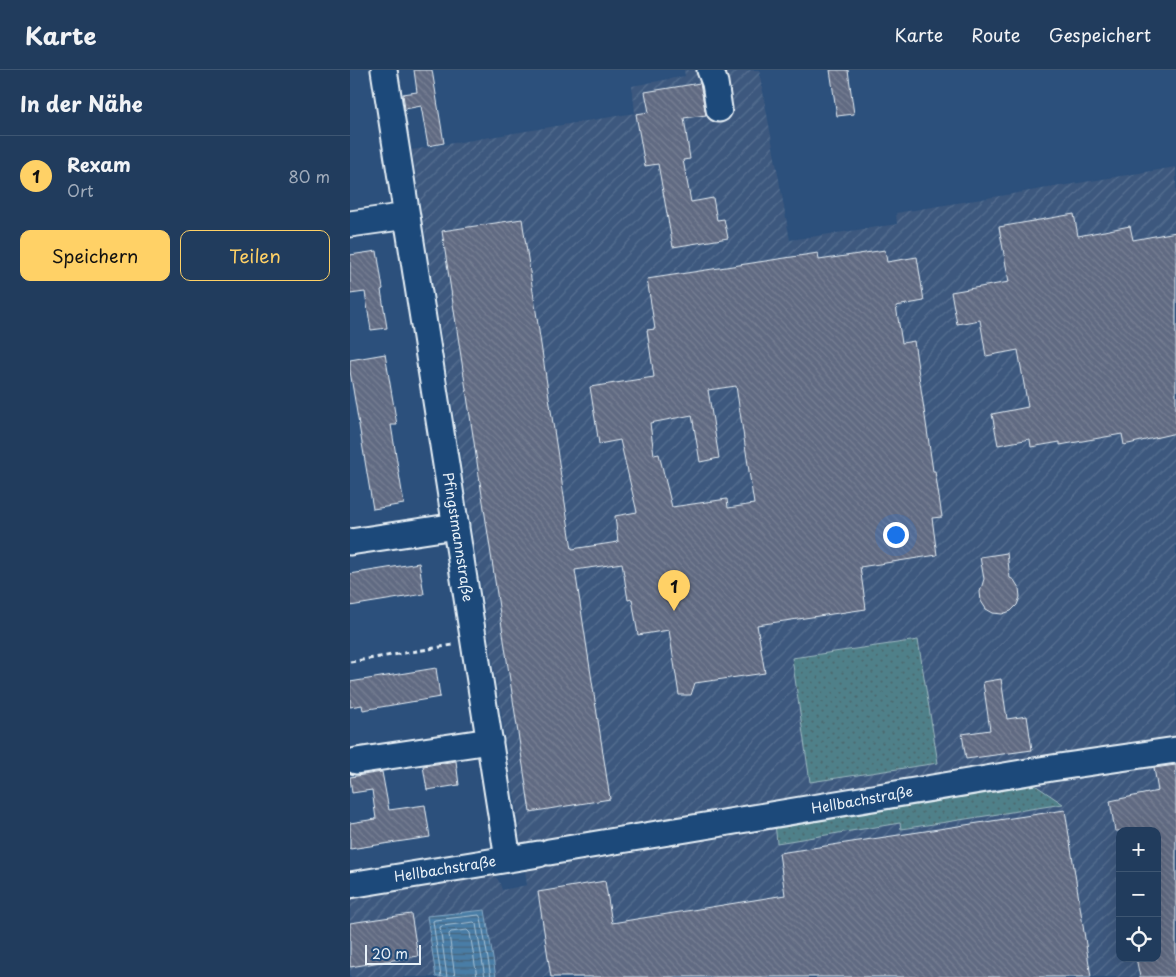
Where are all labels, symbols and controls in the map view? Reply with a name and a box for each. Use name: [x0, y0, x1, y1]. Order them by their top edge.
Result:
text: Karte: [25, 17, 97, 53]
text: Karte: [895, 21, 943, 48]
text: Route: [971, 21, 1021, 48]
text: Gespeichert: [1049, 21, 1151, 48]
text: In der Nähe: [20, 87, 142, 119]
text: Rexam: [67, 150, 131, 178]
text: 1: [32, 164, 40, 188]
text: 80 m: [288, 164, 330, 188]
text: Ort: [67, 178, 94, 202]
button: Speichern: [20, 230, 170, 281]
button: Teilen: [180, 230, 330, 281]
street label: Pfingstmannstraße: [438, 471, 479, 603]
your location: [883, 522, 909, 548]
pin: 1: [658, 570, 690, 611]
street label: Hellbachstraße: [809, 780, 914, 819]
map controls: [1116, 827, 1161, 962]
button: +: [1116, 827, 1161, 872]
street label: Hellbachstraße: [393, 850, 497, 887]
button: −: [1116, 872, 1161, 917]
button: locate: [1116, 917, 1161, 962]
scale bar: [365, 942, 421, 965]
text: 20 m: [372, 943, 408, 964]

